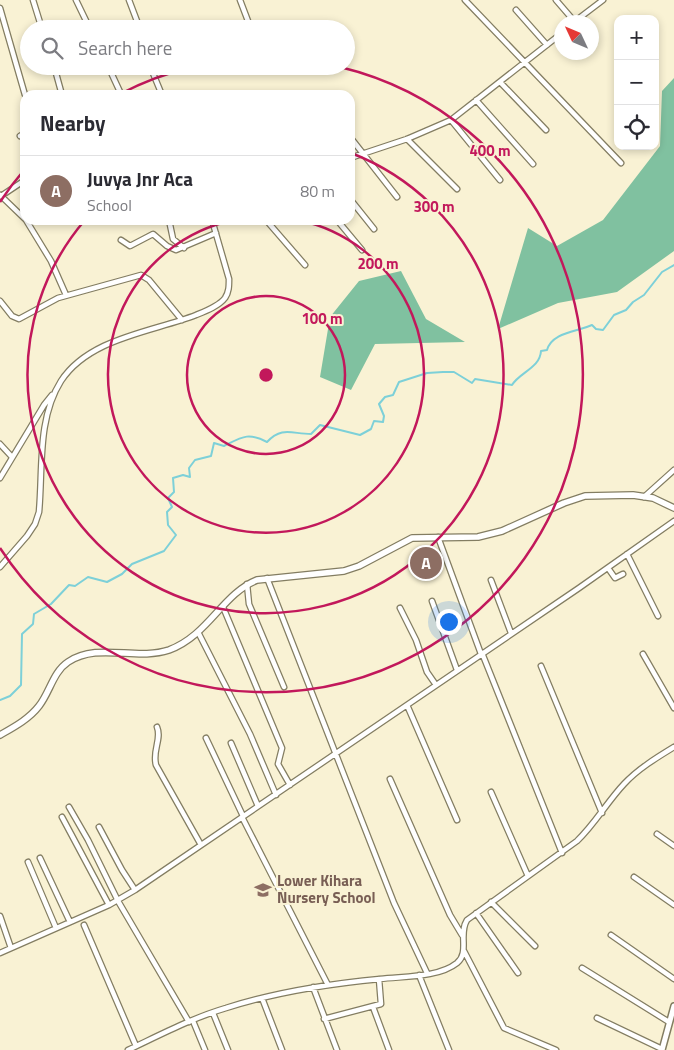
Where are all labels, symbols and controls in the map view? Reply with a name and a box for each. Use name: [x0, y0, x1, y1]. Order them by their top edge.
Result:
north arrow: [554, 15, 599, 60]
map controls: [614, 15, 659, 150]
button: +: [614, 15, 659, 60]
search box: [20, 20, 355, 75]
text: Search here: [78, 33, 172, 62]
icon: search: [38, 34, 66, 62]
button: −: [614, 60, 659, 105]
button: locate: [614, 105, 659, 150]
text: Nearby: [40, 107, 105, 139]
text: 400 m: [469, 139, 511, 162]
text: Juvya Jnr Aca: [87, 164, 193, 193]
text: A: [51, 179, 61, 203]
text: 80 m: [300, 179, 335, 203]
text: School: [87, 193, 132, 217]
text: 300 m: [413, 195, 455, 218]
text: 200 m: [357, 252, 399, 275]
text: 100 m: [301, 307, 343, 330]
centre of rings: [257, 366, 275, 384]
pin: A: [410, 544, 442, 582]
your location: [436, 609, 462, 635]
place label: Lower Kihara Nursery School: [277, 869, 376, 909]
school or university icon: Lower Kihara Nursery School: [253, 880, 273, 900]

